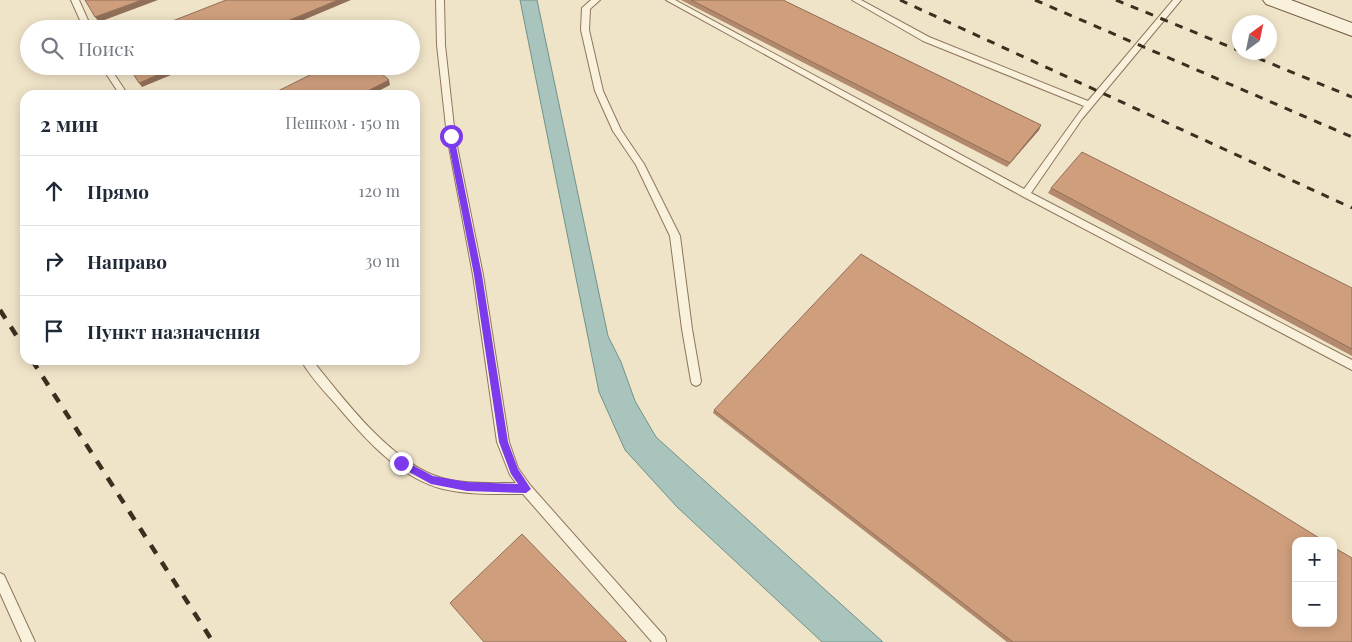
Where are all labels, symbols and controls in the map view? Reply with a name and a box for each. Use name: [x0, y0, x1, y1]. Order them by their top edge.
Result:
north arrow: [1232, 15, 1277, 60]
search box: [20, 20, 420, 75]
icon: search: [38, 34, 66, 62]
text: Поиск: [78, 35, 134, 61]
text: 2 мин: [40, 109, 98, 137]
text: Пешком · 150 m: [285, 112, 400, 133]
route start: [440, 125, 463, 148]
icon: ahead: [40, 177, 68, 205]
text: Прямо: [87, 178, 149, 204]
text: 120 m: [359, 180, 400, 201]
icon: right: [40, 247, 68, 275]
text: Направо: [87, 248, 167, 274]
text: 30 m: [365, 250, 400, 271]
icon: arrive: [40, 317, 68, 345]
text: Пункт назначения: [87, 318, 260, 344]
route end: [390, 452, 413, 475]
map controls: [1292, 537, 1337, 627]
button: +: [1292, 537, 1337, 582]
button: −: [1292, 582, 1337, 627]

